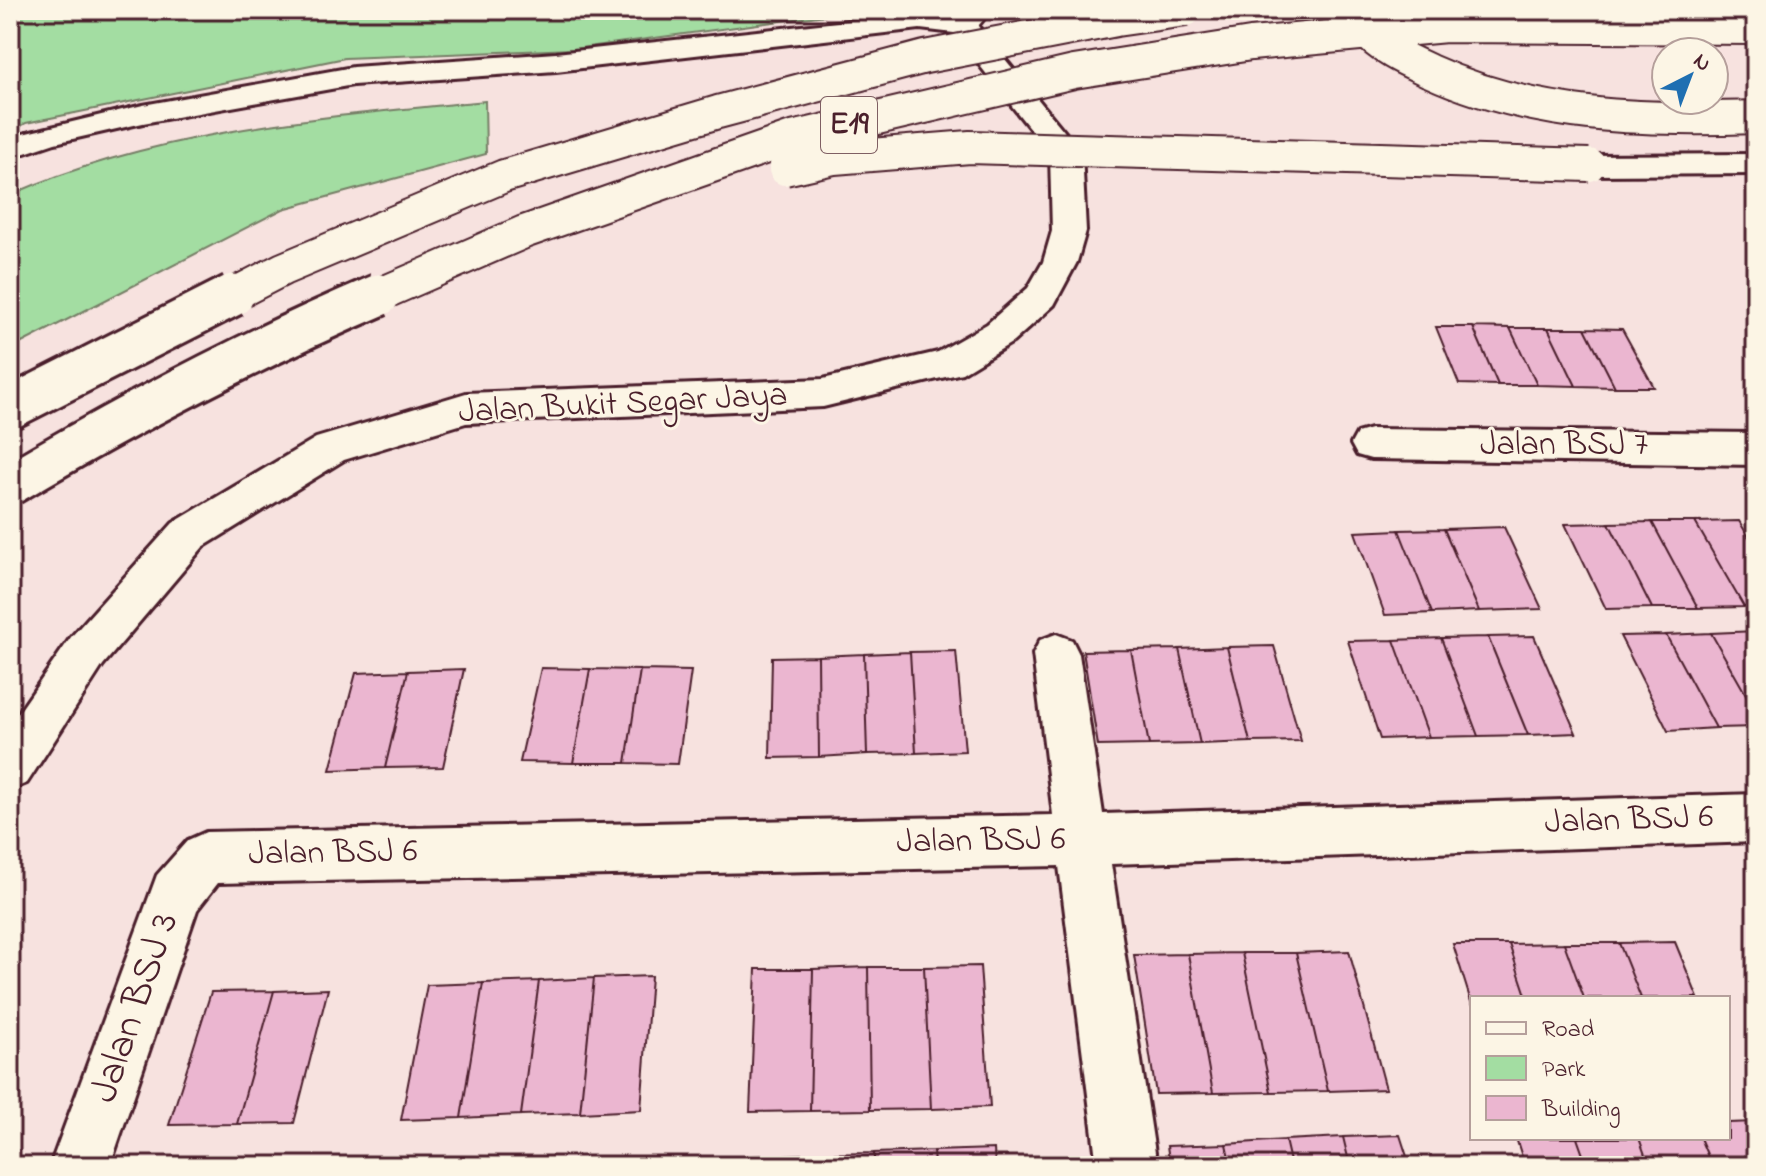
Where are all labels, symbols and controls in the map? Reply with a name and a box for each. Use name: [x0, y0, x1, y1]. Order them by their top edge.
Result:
north arrow: [1650, 36, 1730, 116]
text: N: [1685, 47, 1718, 80]
road number: E19: [821, 97, 877, 153]
street label: Jalan Bukit Segar Jaya: [457, 371, 789, 439]
street label: Jalan BSJ 7: [1480, 421, 1648, 471]
street label: Jalan BSJ 6: [1544, 793, 1714, 849]
street label: Jalan BSJ 6: [896, 816, 1066, 868]
street label: Jalan BSJ 6: [248, 828, 418, 880]
street label: Jalan BSJ 3: [76, 905, 196, 1111]
legend: [1470, 996, 1730, 1140]
text: Road: [1542, 1013, 1595, 1048]
text: Park: [1542, 1053, 1586, 1088]
text: Building: [1541, 1093, 1621, 1128]

